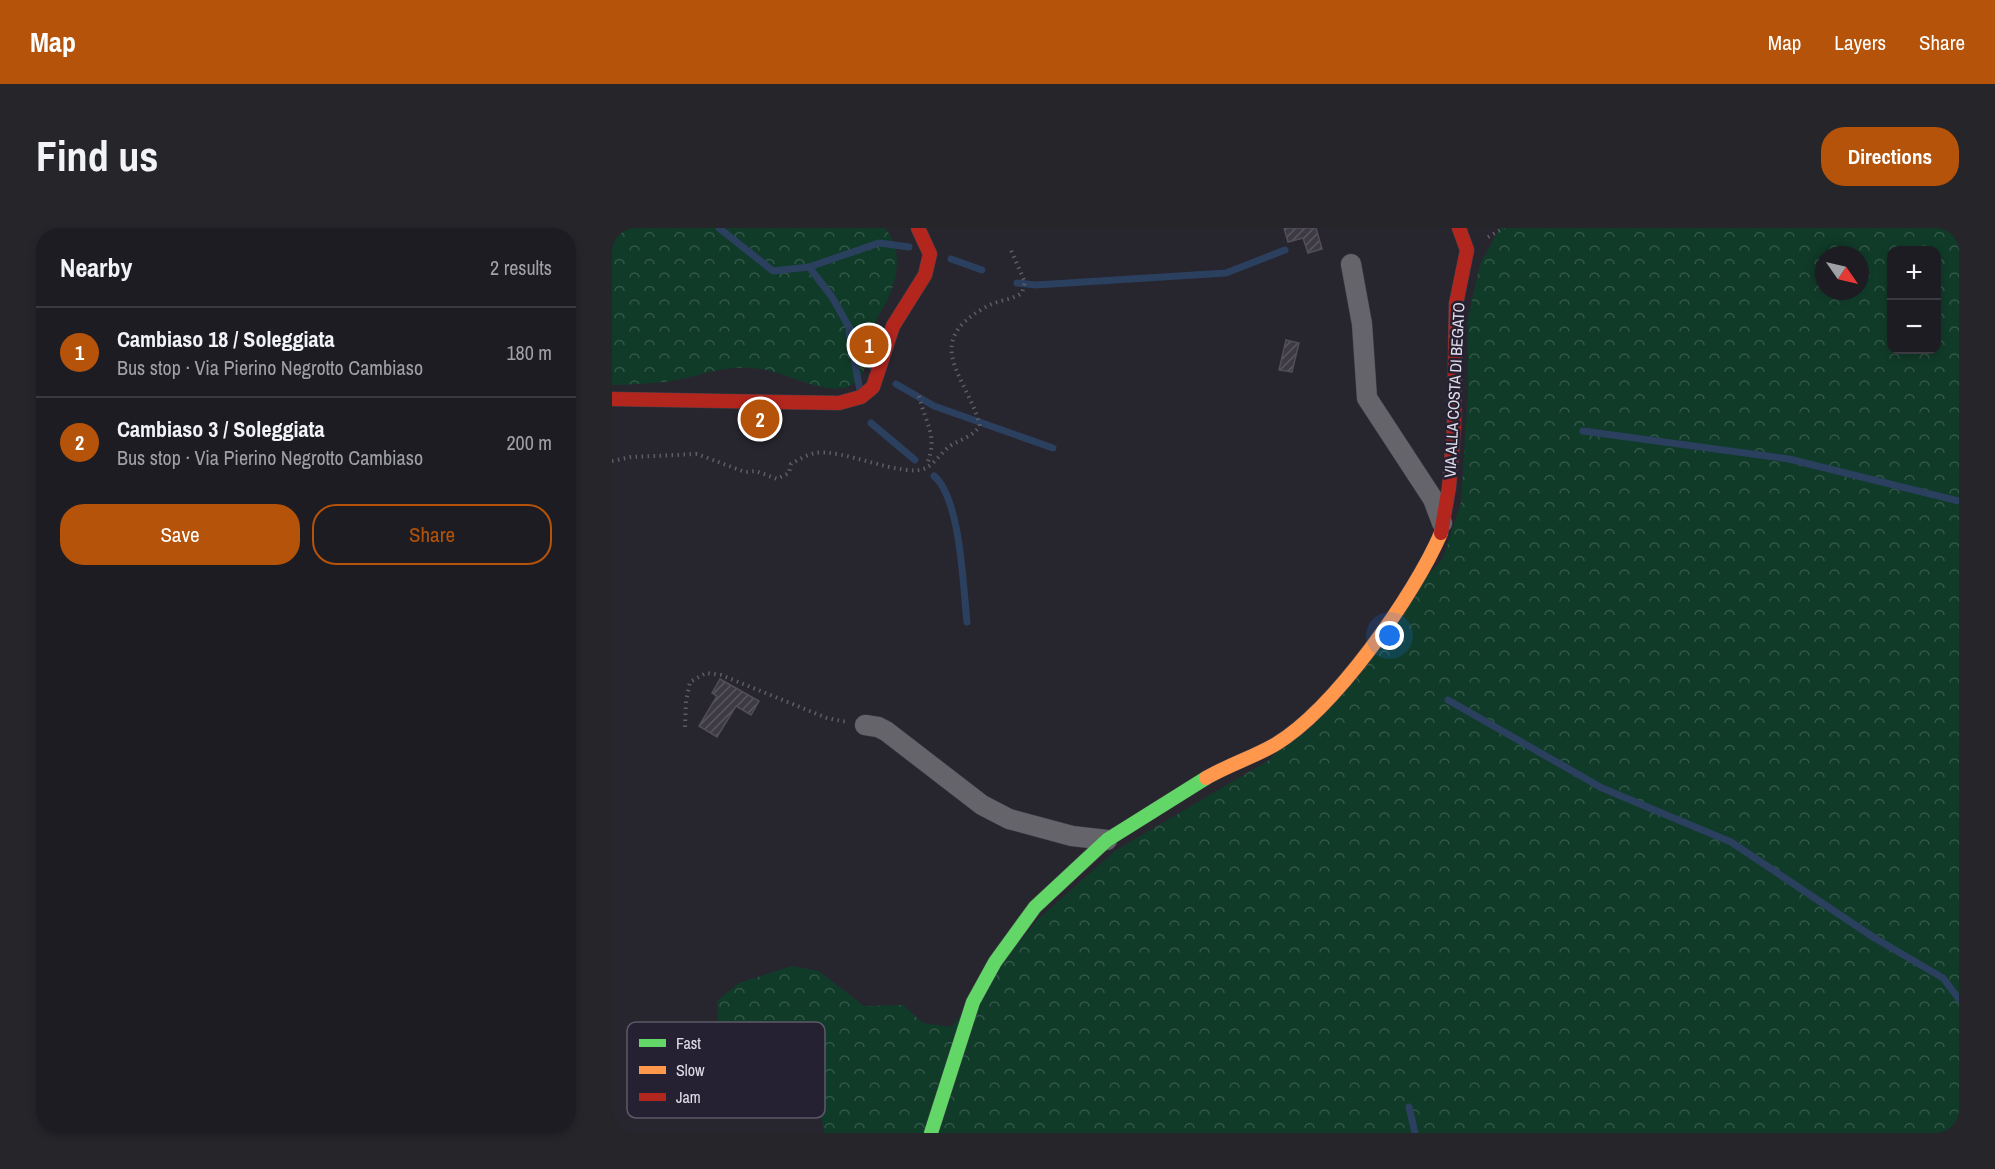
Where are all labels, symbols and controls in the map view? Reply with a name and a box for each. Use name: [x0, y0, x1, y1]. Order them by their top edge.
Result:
text: Map: [30, 23, 76, 61]
text: Map: [1768, 28, 1801, 57]
text: Layers: [1834, 28, 1886, 57]
text: Share: [1919, 28, 1965, 57]
button: Directions: [1821, 127, 1959, 186]
text: Find us: [36, 128, 158, 184]
north arrow: [1815, 246, 1869, 300]
map controls: [1887, 246, 1941, 354]
button: +: [1887, 246, 1941, 300]
text: Nearby: [60, 250, 132, 285]
text: 2 results: [490, 254, 552, 281]
button: −: [1887, 300, 1941, 354]
street label: VIA ALLA COSTA DI BEGATO: [1438, 302, 1470, 478]
pin: 1: [850, 322, 888, 368]
text: Cambiaso 18 / Soleggiata: [117, 324, 335, 354]
text: 1: [75, 339, 84, 366]
text: 180 m: [506, 339, 552, 366]
text: Bus stop · Via Pierino Negrotto Cambiaso: [117, 354, 423, 381]
pin: 2: [740, 396, 780, 441]
text: Cambiaso 3 / Soleggiata: [117, 414, 325, 444]
text: 2: [75, 429, 84, 456]
text: 200 m: [506, 429, 552, 456]
text: Bus stop · Via Pierino Negrotto Cambiaso: [117, 444, 423, 471]
button: Save: [60, 504, 300, 565]
button: Share: [312, 504, 552, 565]
your location: [1375, 621, 1404, 650]
legend: [627, 1022, 825, 1118]
text: Fast: [676, 1032, 701, 1054]
text: Slow: [676, 1059, 705, 1081]
text: Jam: [676, 1086, 701, 1108]

